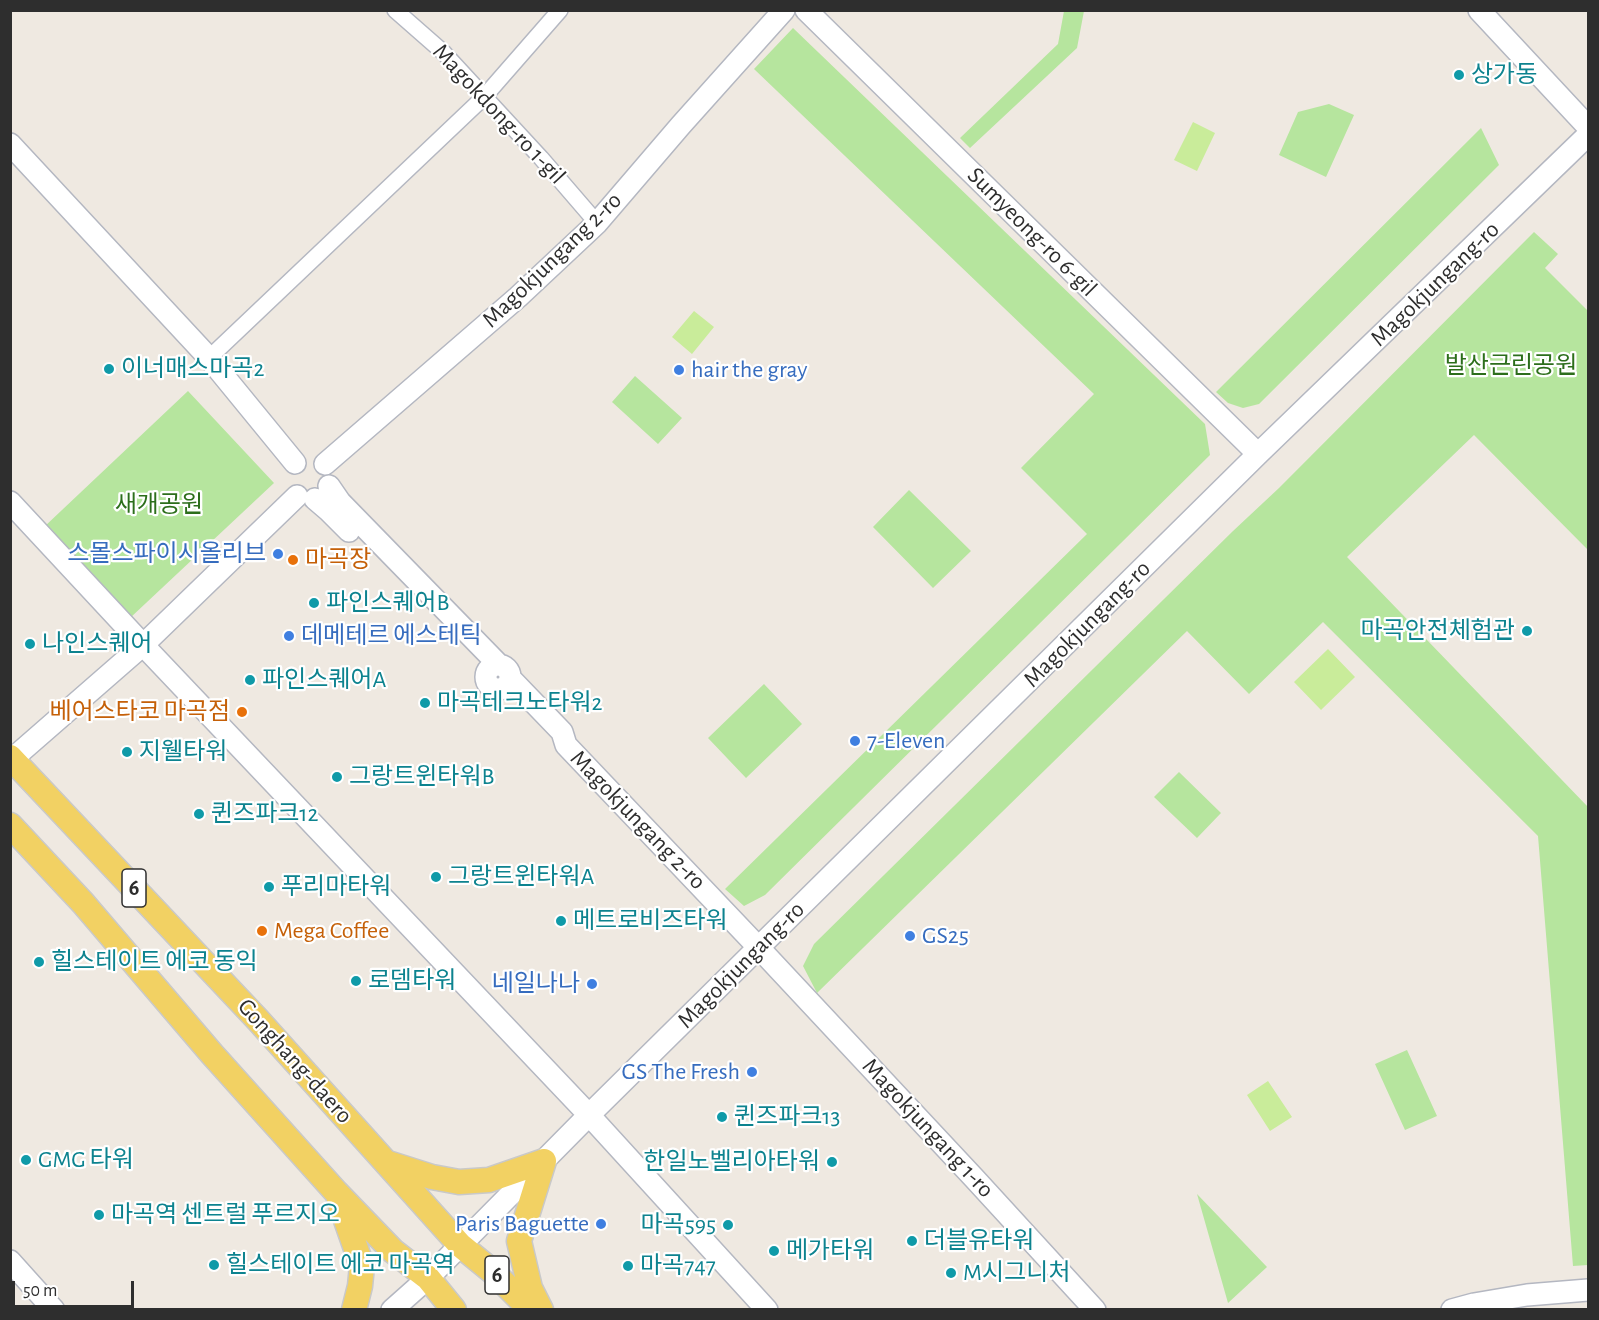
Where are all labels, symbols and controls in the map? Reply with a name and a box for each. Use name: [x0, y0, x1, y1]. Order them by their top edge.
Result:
street label: Magokdong-ro 1-gil: [426, 38, 572, 190]
place label: 상가동: [1471, 61, 1537, 89]
marker: 상가동: [1452, 68, 1466, 82]
street label: Sumyeong-ro 6-gil: [961, 161, 1103, 303]
street label: Magokjungang 2-ro: [476, 186, 628, 334]
street label: Magokjungang-ro: [1365, 215, 1505, 353]
park label: 발산근린공원: [1445, 352, 1577, 380]
place label: 이너매스마곡2: [121, 355, 264, 383]
place label: hair the gray: [691, 356, 807, 384]
marker: 이너매스마곡2: [102, 362, 116, 376]
marker: hair the gray: [672, 363, 686, 377]
park label: 새개공원: [115, 491, 203, 519]
place label: 스몰스파이시올리브: [67, 540, 266, 568]
place label: 마곡장: [305, 546, 371, 574]
marker: 스몰스파이시올리브: [271, 547, 285, 561]
marker: 마곡장: [286, 553, 300, 567]
street label: Magokjungang-ro: [1017, 554, 1157, 694]
place label: 파인스퀘어B: [326, 589, 449, 617]
marker: 파인스퀘어B: [307, 596, 321, 610]
place label: 마곡안전체험관: [1360, 617, 1515, 645]
place label: 데메테르 에스테틱: [301, 622, 482, 650]
marker: 마곡안전체험관: [1520, 624, 1534, 638]
marker: 데메테르 에스테틱: [282, 629, 296, 643]
place label: 나인스퀘어: [42, 630, 152, 658]
marker: 나인스퀘어: [23, 637, 37, 651]
place label: 파인스퀘어A: [262, 666, 386, 694]
marker: 파인스퀘어A: [243, 673, 257, 687]
place label: 마곡테크노타워2: [437, 689, 602, 717]
marker: 마곡테크노타워2: [418, 696, 432, 710]
place label: 베어스타코 마곡점: [49, 698, 230, 726]
marker: 베어스타코 마곡점: [235, 705, 249, 719]
place label: 7-Eleven: [867, 727, 945, 755]
marker: 7-Eleven: [848, 734, 862, 748]
place label: 지웰타워: [139, 738, 227, 766]
street label: Magokjungang 2-ro: [564, 744, 712, 896]
marker: 지웰타워: [120, 745, 134, 759]
place label: 그랑트윈타워B: [349, 763, 494, 791]
marker: 그랑트윈타워B: [330, 770, 344, 784]
place label: 퀸즈파크12: [211, 800, 318, 828]
marker: 퀸즈파크12: [192, 807, 206, 821]
place label: 그랑트윈타워A: [448, 863, 594, 891]
road number: 6: [122, 869, 146, 907]
marker: 그랑트윈타워A: [429, 870, 443, 884]
place label: 푸리마타워: [281, 873, 391, 901]
marker: 푸리마타워: [262, 880, 276, 894]
street label: Magokjungang-ro: [671, 895, 811, 1035]
place label: 메트로비즈타워: [573, 907, 728, 935]
marker: 메트로비즈타워: [554, 914, 568, 928]
place label: Mega Coffee: [274, 917, 389, 945]
place label: GS25: [922, 922, 969, 950]
marker: Mega Coffee: [255, 924, 269, 938]
marker: GS25: [903, 929, 917, 943]
place label: 힐스테이트 에코 동익: [51, 948, 258, 976]
marker: 힐스테이트 에코 동익: [32, 955, 46, 969]
place label: 로뎀타워: [368, 967, 456, 995]
place label: 네일나나: [492, 970, 580, 998]
marker: 로뎀타워: [349, 974, 363, 988]
marker: 네일나나: [585, 977, 599, 991]
street label: Gonghang-daero: [231, 993, 359, 1129]
street label: Magokjungang 1-ro: [856, 1052, 1000, 1204]
place label: GS The Fresh: [622, 1058, 740, 1086]
marker: GS The Fresh: [745, 1065, 759, 1079]
place label: 퀸즈파크13: [734, 1103, 840, 1131]
marker: 퀸즈파크13: [715, 1110, 729, 1124]
place label: GMG 타워: [38, 1146, 134, 1174]
place label: 한일노벨리아타워: [643, 1148, 820, 1176]
marker: GMG 타워: [19, 1153, 33, 1167]
marker: 한일노벨리아타워: [825, 1155, 839, 1169]
place label: 마곡역 센트럴 푸르지오: [111, 1201, 340, 1229]
marker: 마곡역 센트럴 푸르지오: [92, 1208, 106, 1222]
place label: Paris Baguette: [455, 1210, 589, 1238]
place label: 마곡595: [640, 1211, 716, 1239]
marker: Paris Baguette: [594, 1217, 608, 1231]
marker: 마곡595: [721, 1218, 735, 1232]
place label: 더블유타워: [924, 1227, 1034, 1255]
marker: 더블유타워: [905, 1234, 919, 1248]
place label: 메가타워: [786, 1237, 874, 1265]
marker: 메가타워: [767, 1244, 781, 1258]
place label: 힐스테이트 에코 마곡역: [226, 1251, 455, 1279]
place label: 마곡747: [640, 1252, 716, 1280]
road number: 6: [485, 1256, 509, 1294]
marker: 힐스테이트 에코 마곡역: [207, 1258, 221, 1272]
marker: 마곡747: [621, 1259, 635, 1273]
place label: M시그니처: [963, 1259, 1070, 1287]
marker: M시그니처: [944, 1266, 958, 1280]
scale bar: [15, 1269, 136, 1307]
text: 50 m: [23, 1282, 57, 1300]

